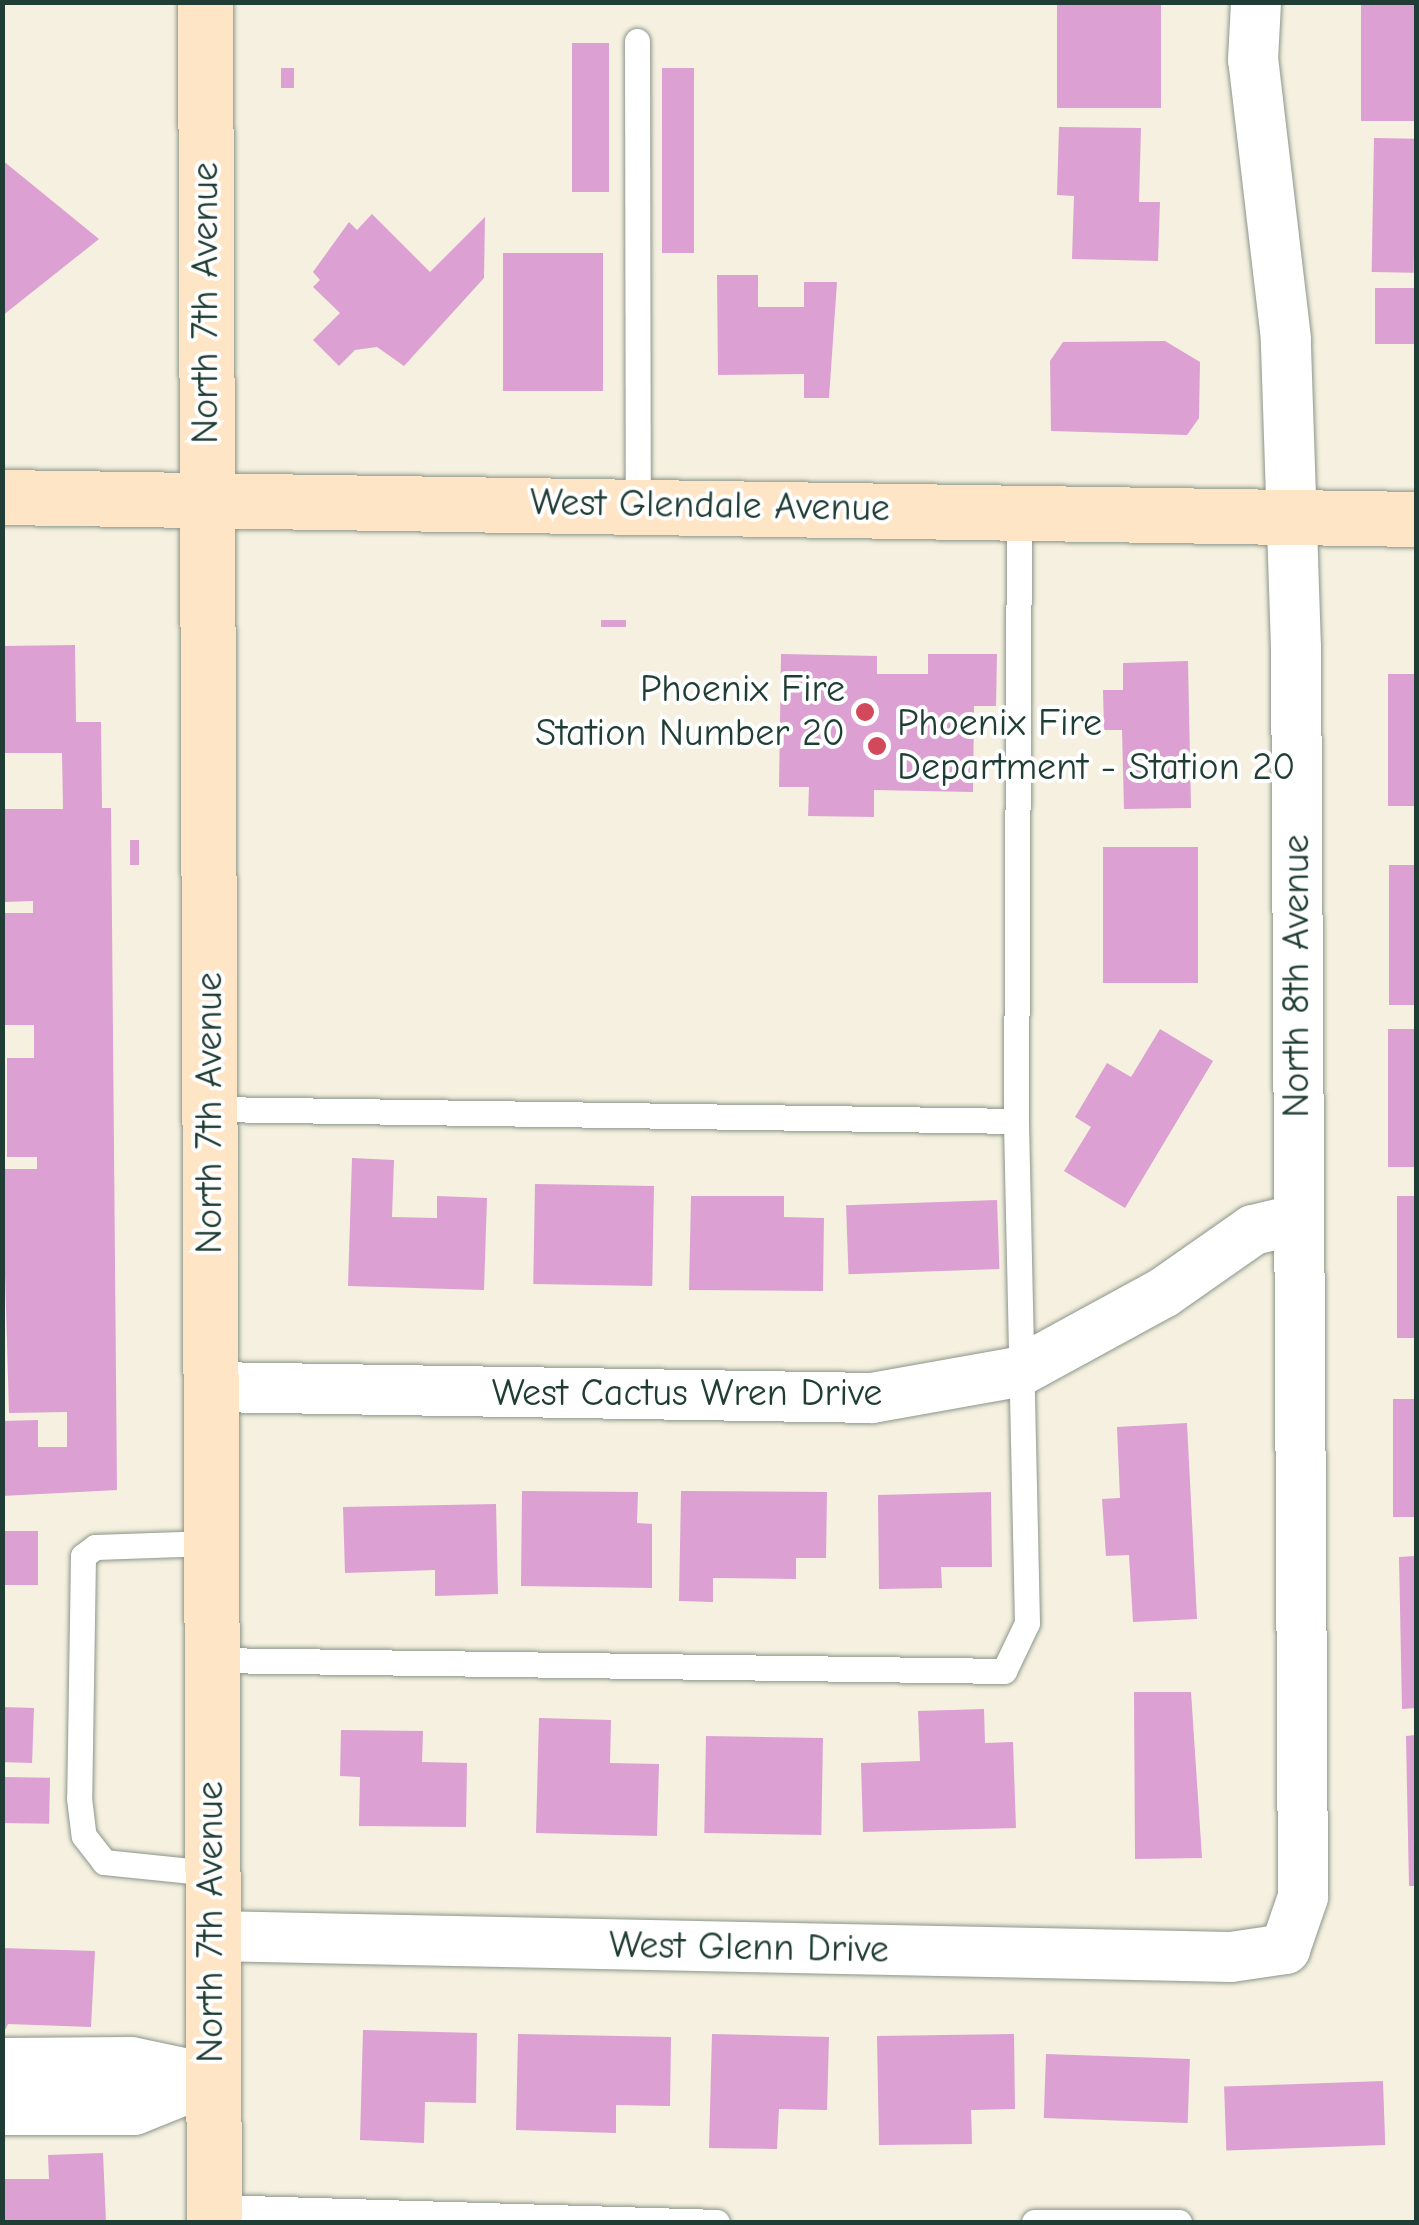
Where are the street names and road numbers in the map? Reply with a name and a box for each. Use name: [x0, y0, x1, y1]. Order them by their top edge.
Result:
street label: North 7th Avenue: [183, 162, 229, 444]
street label: West Glendale Avenue: [530, 480, 890, 532]
street label: North 8th Avenue: [1274, 834, 1320, 1118]
street label: North 7th Avenue: [187, 972, 233, 1254]
street label: West Cactus Wren Drive: [492, 1371, 882, 1417]
street label: North 7th Avenue: [188, 1781, 234, 2063]
street label: West Glenn Drive: [609, 1923, 889, 1973]

